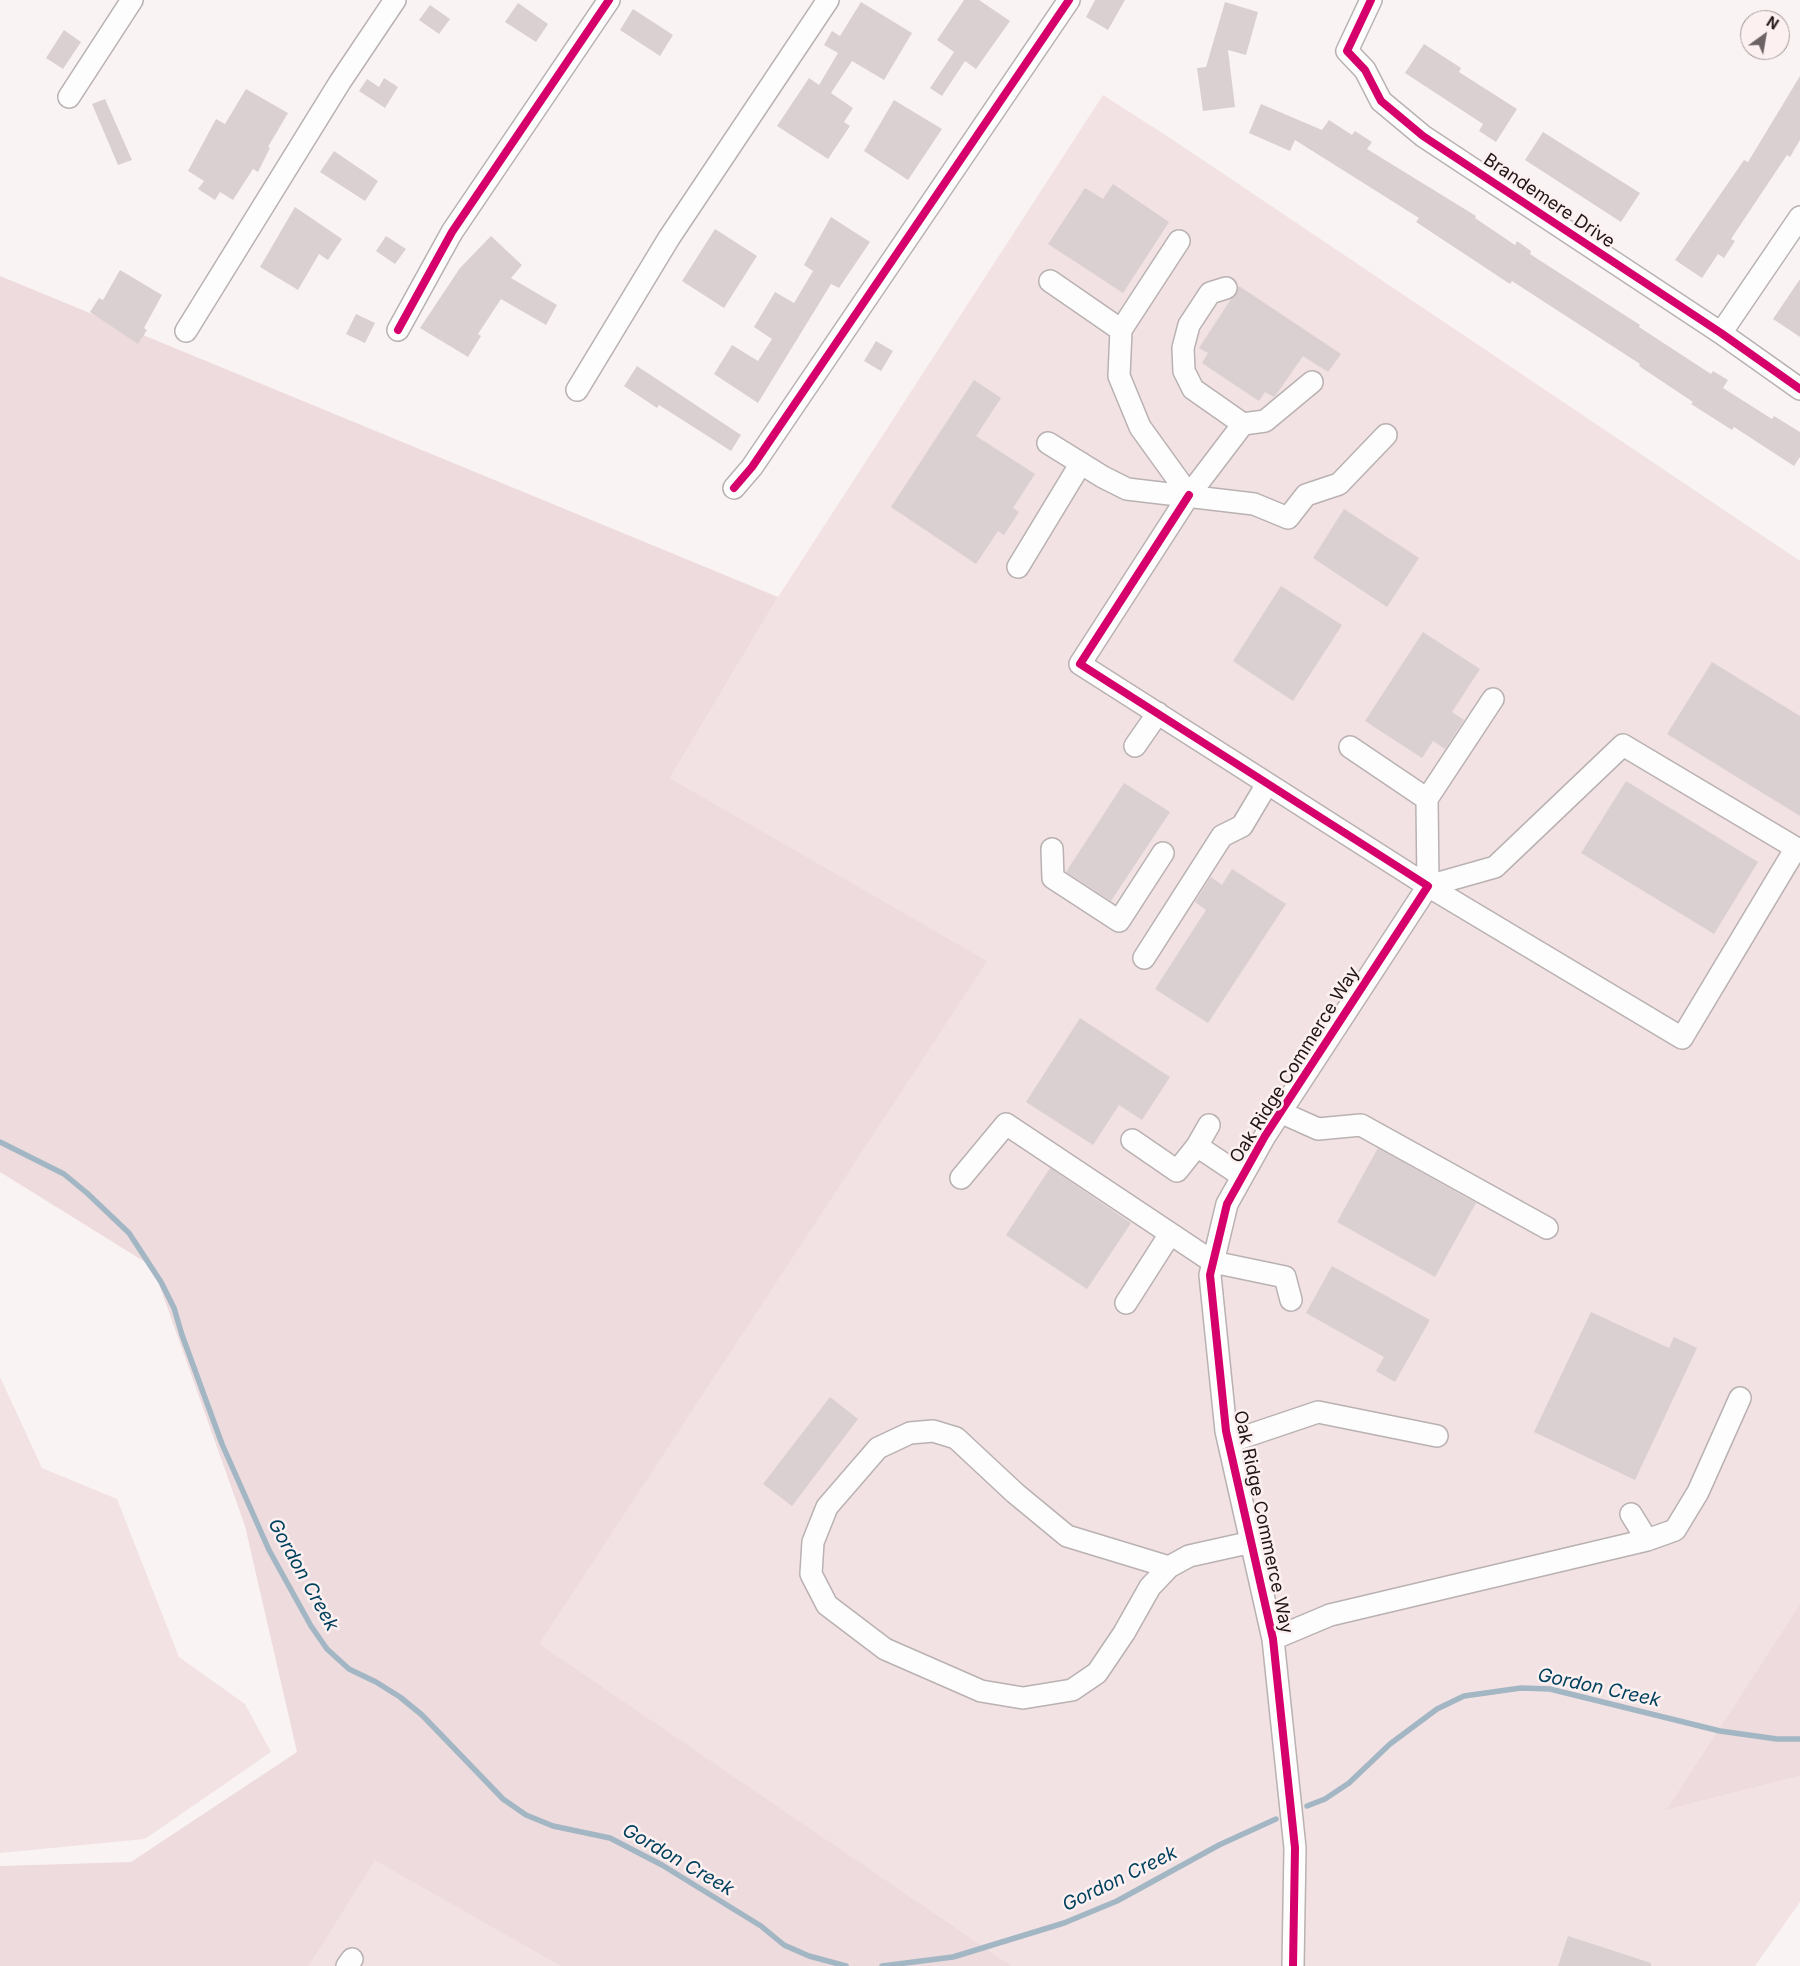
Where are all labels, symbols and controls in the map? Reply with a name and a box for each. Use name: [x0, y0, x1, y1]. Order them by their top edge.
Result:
north arrow: [1740, 10, 1790, 60]
text: N: [1764, 13, 1782, 33]
street label: Brandemere Drive: [1479, 149, 1619, 253]
street label: Oak Ridge Commerce Way: [1226, 963, 1364, 1167]
street label: Oak Ridge Commerce Way: [1229, 1409, 1297, 1635]
water label: Gordon Creek: [263, 1515, 343, 1635]
water label: Gordon Creek: [1535, 1664, 1663, 1712]
water label: Gordon Creek: [618, 1819, 738, 1901]
water label: Gordon Creek: [1059, 1841, 1181, 1917]

